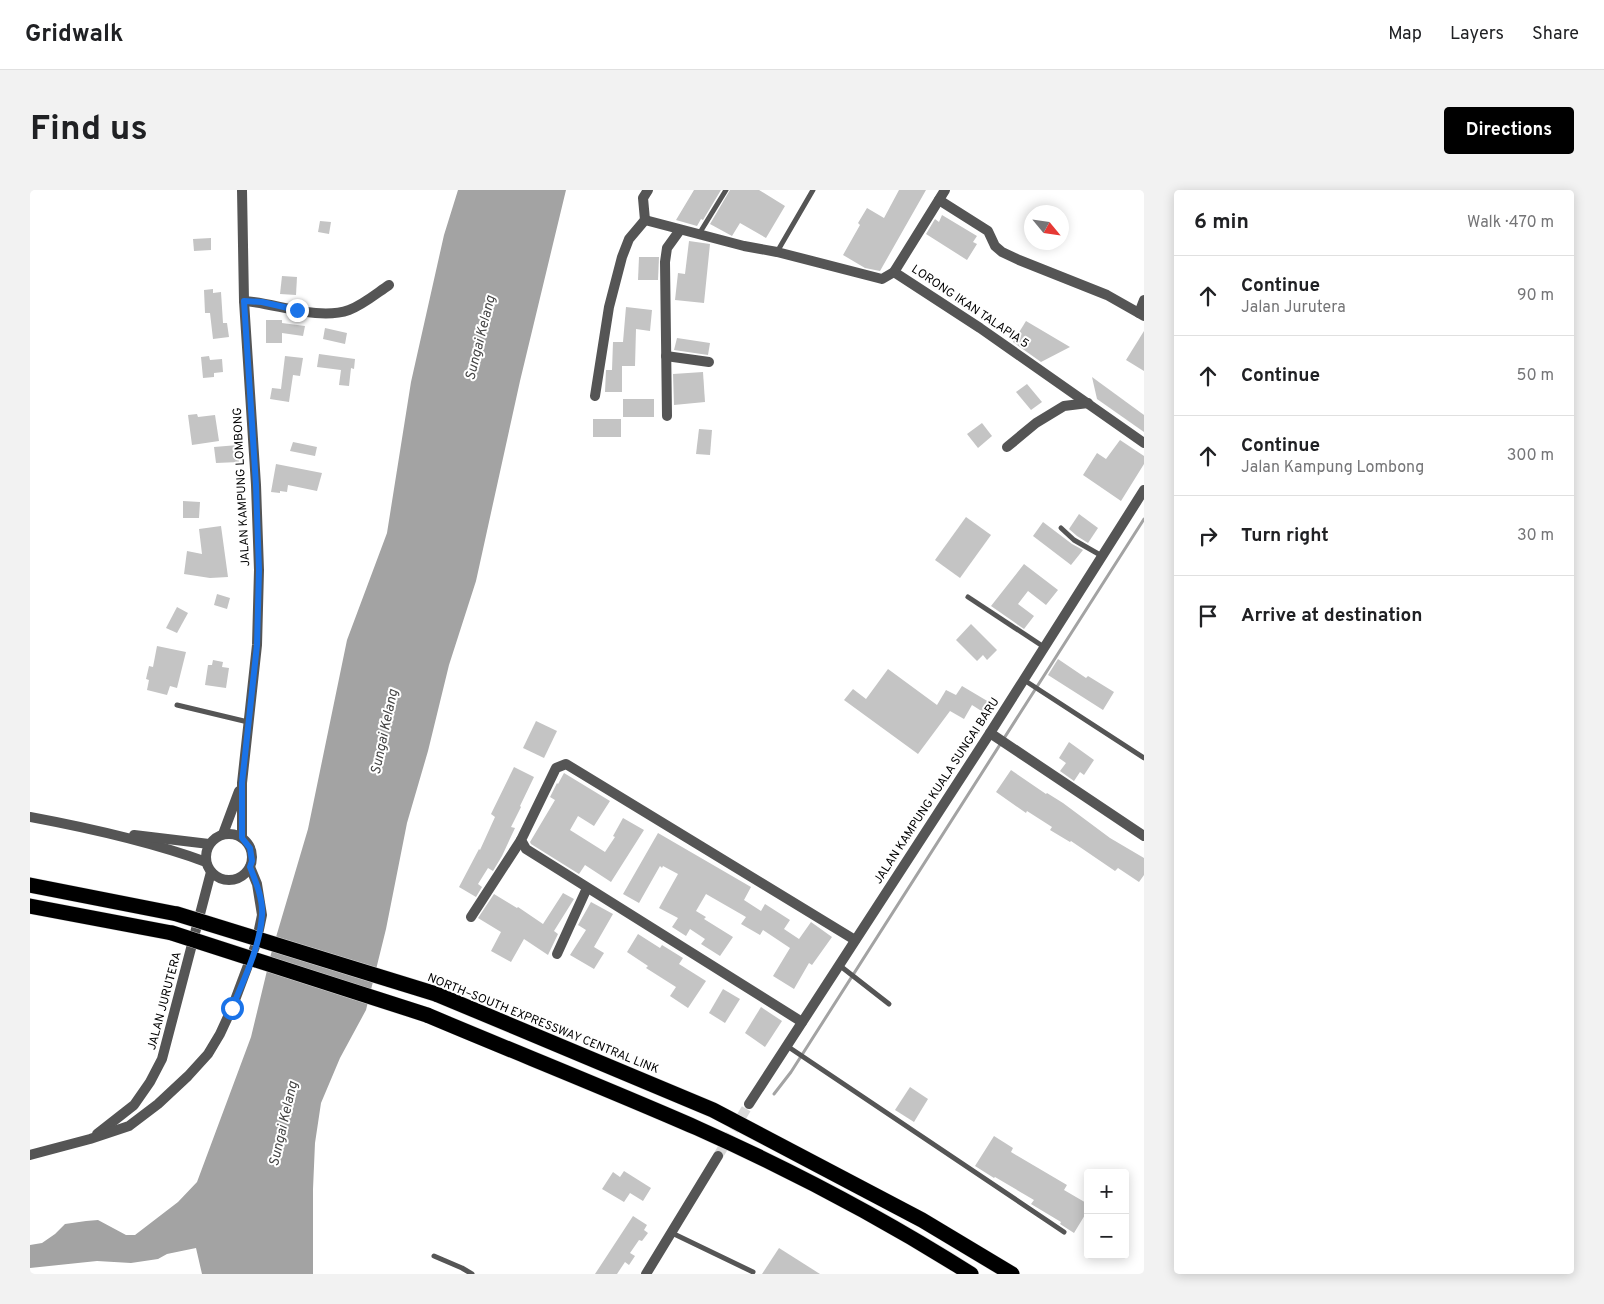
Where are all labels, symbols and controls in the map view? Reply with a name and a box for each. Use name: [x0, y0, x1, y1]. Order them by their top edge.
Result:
text: Gridwalk: [25, 20, 123, 50]
text: Map: [1388, 23, 1422, 46]
text: Layers: [1450, 23, 1504, 46]
text: Share: [1532, 23, 1579, 46]
button: Directions: [1444, 107, 1574, 154]
text: Find us: [30, 108, 148, 152]
north arrow: [1024, 205, 1069, 250]
text: 6 min: [1194, 209, 1249, 236]
text: Walk · 470 m: [1467, 213, 1554, 233]
street label: LORONG IKAN TALAPIA 5: [908, 262, 1032, 352]
text: Continue: [1241, 274, 1320, 298]
icon: ahead: [1194, 282, 1222, 310]
text: 90 m: [1517, 286, 1554, 306]
water label: Sungai Kelang: [462, 293, 500, 382]
text: Jalan Jurutera: [1241, 298, 1346, 318]
route end: [286, 299, 309, 322]
icon: ahead: [1194, 362, 1222, 390]
text: Continue: [1241, 364, 1320, 388]
text: 50 m: [1517, 366, 1554, 386]
street label: JALAN KAMPUNG LOMBONG: [230, 407, 254, 567]
text: Continue: [1241, 434, 1320, 458]
icon: ahead: [1194, 442, 1222, 470]
text: 300 m: [1507, 446, 1554, 466]
text: Jalan Kampung Lombong: [1241, 458, 1424, 478]
icon: right: [1194, 522, 1222, 550]
text: Turn right: [1241, 524, 1329, 548]
text: 30 m: [1517, 526, 1554, 546]
icon: arrive: [1194, 602, 1222, 630]
text: Arrive at destination: [1241, 604, 1422, 628]
water label: Sungai Kelang: [368, 687, 402, 776]
street label: JALAN KAMPUNG KUALA SUNGAI BARU: [871, 695, 1003, 887]
street label: JALAN JURUTERA: [144, 950, 186, 1052]
street label: NORTH–SOUTH EXPRESSWAY CENTRAL LINK: [425, 970, 661, 1078]
route start: [221, 997, 244, 1020]
water label: Sungai Kelang: [266, 1079, 302, 1168]
map controls: [1084, 1169, 1129, 1259]
button: +: [1084, 1169, 1129, 1214]
button: −: [1084, 1214, 1129, 1259]

